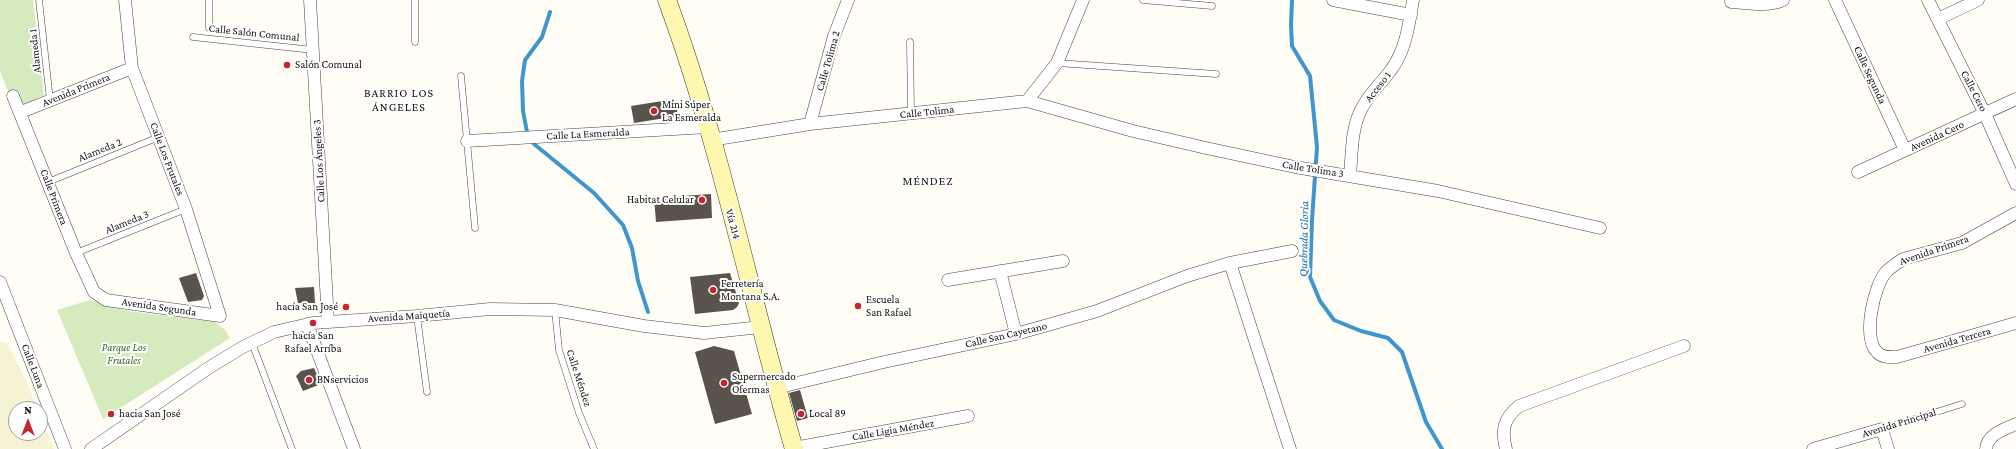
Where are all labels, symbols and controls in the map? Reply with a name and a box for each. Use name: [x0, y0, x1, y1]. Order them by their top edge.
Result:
street label: Calle Salón Comunal: [208, 22, 300, 44]
street label: Alameda 1: [26, 28, 44, 74]
street label: Calle Tolima 2: [813, 29, 843, 93]
street label: Calle Segunda: [1851, 44, 1889, 106]
place label: Salón Comunal: [295, 58, 362, 72]
marker: Salón Comunal: [282, 60, 292, 70]
street label: Calle Cero: [1958, 68, 1990, 114]
street label: Acceso 1: [1362, 69, 1394, 105]
street label: Avenida Primera: [40, 70, 112, 110]
district label: BARRIO LOS ÁNGELES: [364, 86, 434, 114]
place label: Mini Súper La Esmeralda: [662, 98, 721, 124]
street label: Calle Tolima: [899, 103, 955, 121]
marker: Mini Súper La Esmeralda: [649, 106, 659, 116]
street label: Avenida Cero: [1908, 118, 1966, 154]
street label: Calle Los Ángeles 3: [310, 119, 328, 203]
street label: Calle Los Frutales: [147, 121, 187, 197]
street label: Calle La Esmeralda: [546, 125, 630, 143]
street label: Alameda 2: [76, 135, 124, 165]
street label: Calle Tolima 3: [1281, 158, 1345, 180]
street label: Calle Primera: [37, 167, 71, 227]
district label: MÉNDEZ: [902, 174, 954, 188]
place label: Habitat Celular: [627, 193, 694, 207]
marker: Habitat Celular: [697, 195, 707, 205]
water label: Quebrada Gloria: [1296, 201, 1312, 277]
street label: Alameda 3: [103, 207, 151, 237]
street label: Vía 214: [723, 207, 743, 241]
street label: Avenida Primera: [1898, 232, 1970, 268]
place label: Ferretería Montana S.A.: [721, 277, 780, 303]
marker: Ferretería Montana S.A.: [708, 285, 718, 295]
place label: Escuela San Rafael: [866, 293, 911, 319]
street label: Avenida Segunda: [121, 295, 197, 319]
place label: hacía San José: [276, 300, 338, 314]
marker: Escuela San Rafael: [853, 301, 863, 311]
marker: hacía San José: [341, 302, 351, 312]
street label: Avenida Maiquetía: [367, 307, 451, 325]
marker: hacía San Rafael Arríba: [308, 318, 318, 328]
street label: Calle San Cayetano: [964, 319, 1048, 351]
street label: Avenida Tercera: [1922, 324, 1992, 356]
place label: hacía San Rafael Arríba: [285, 329, 341, 355]
park label: Parque Los Frutales: [102, 341, 146, 367]
street label: Calle Luna: [19, 342, 47, 390]
street label: Calle Méndez: [564, 348, 594, 408]
place label: Supermercado Ofermas: [732, 370, 796, 396]
place label: BNservicios: [317, 373, 368, 387]
marker: BNservicios: [304, 375, 314, 385]
marker: Supermercado Ofermas: [719, 378, 729, 388]
north arrow: [8, 401, 48, 441]
text: N: [24, 404, 32, 416]
street label: Avenida Principal: [1860, 405, 1938, 441]
place label: hacia San José: [119, 407, 181, 421]
place label: Local 89: [809, 407, 846, 421]
marker: hacia San José: [106, 409, 116, 419]
marker: Local 89: [796, 409, 806, 419]
street label: Calle Ligia Méndez: [851, 416, 935, 444]

